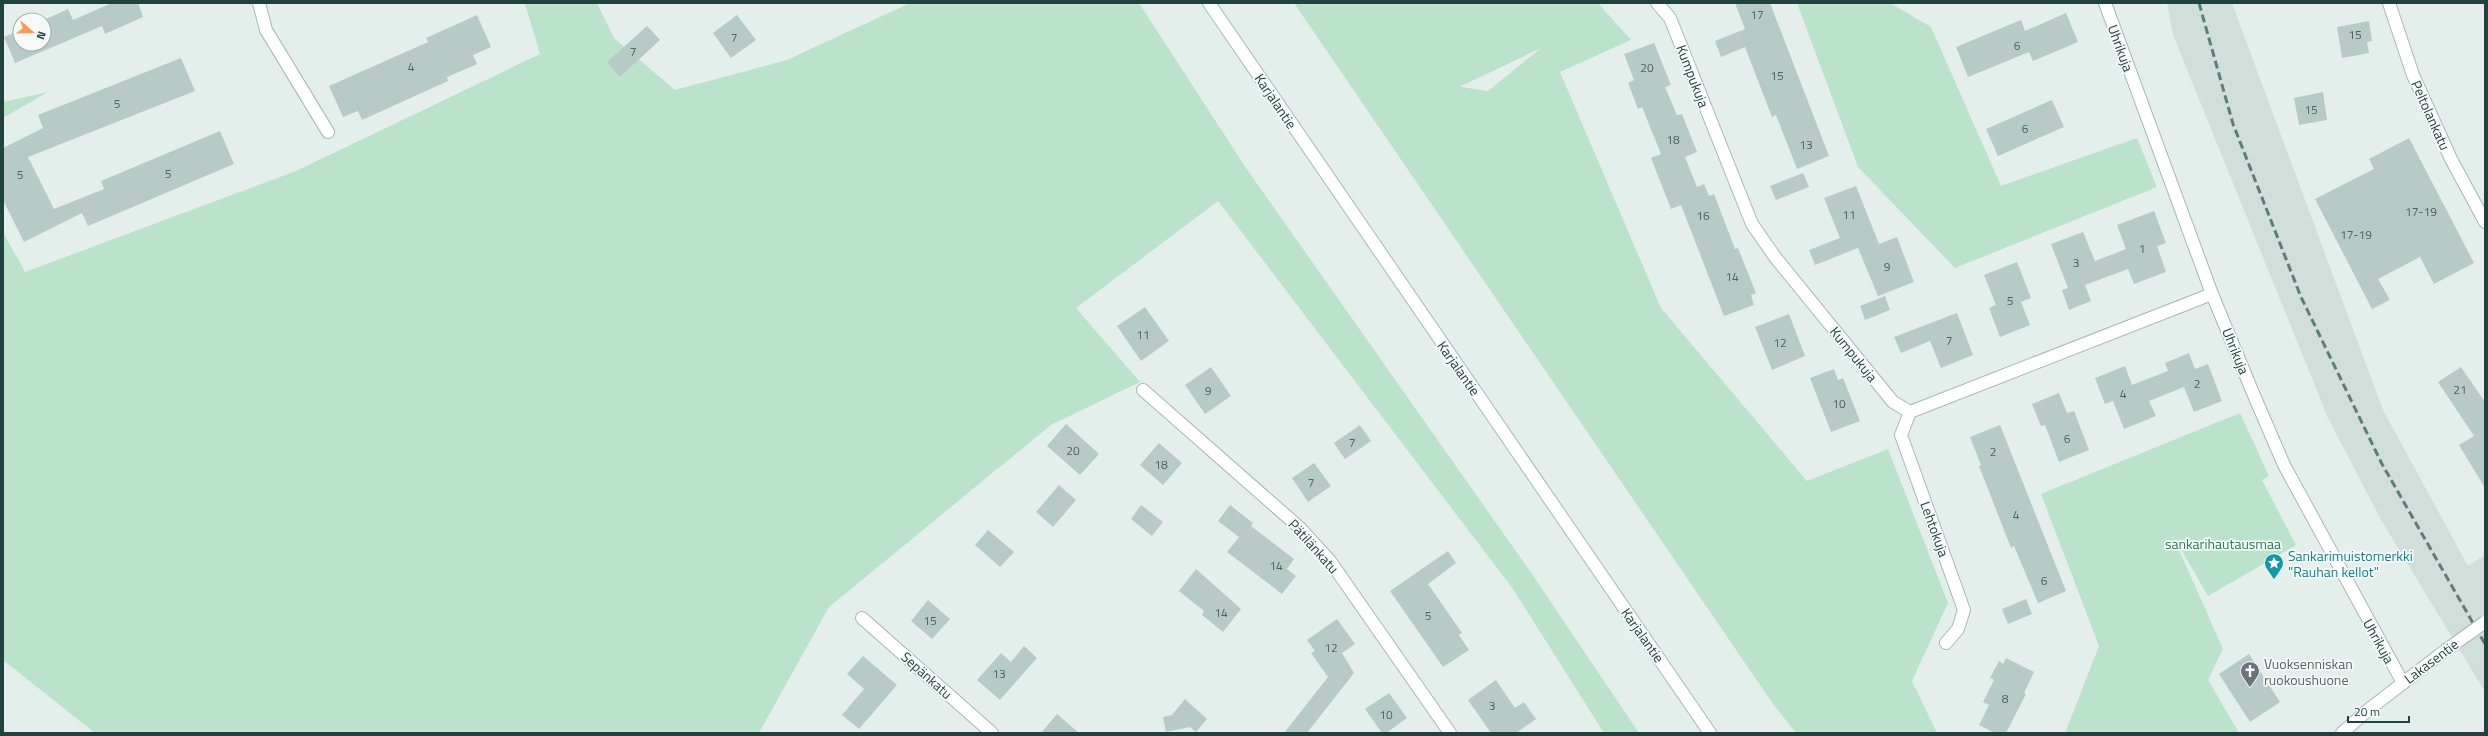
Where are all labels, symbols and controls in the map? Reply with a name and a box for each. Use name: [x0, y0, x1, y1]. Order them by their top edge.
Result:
house number: 17: [1750, 5, 1764, 24]
north arrow: [12, 12, 52, 52]
street label: Uhrikuja: [2103, 22, 2139, 74]
house number: 15: [2348, 25, 2362, 44]
house number: 7: [731, 28, 737, 47]
text: N: [33, 29, 50, 42]
house number: 6: [2014, 36, 2021, 55]
street label: Kumpukuja: [1671, 41, 1715, 111]
house number: 7: [630, 42, 636, 61]
house number: 4: [408, 57, 415, 76]
house number: 20: [1640, 58, 1654, 77]
house number: 15: [1770, 66, 1784, 85]
street label: Karjalantie: [1250, 69, 1302, 133]
street label: Peltolankatu: [2406, 77, 2456, 153]
house number: 5: [114, 94, 121, 113]
house number: 15: [2304, 100, 2318, 119]
house number: 6: [2022, 119, 2029, 138]
house number: 18: [1666, 130, 1680, 149]
house number: 13: [1799, 135, 1813, 154]
house number: 5: [165, 164, 172, 183]
house number: 5: [17, 165, 24, 184]
house number: 17-19: [2405, 202, 2437, 221]
house number: 11: [1842, 205, 1856, 224]
house number: 16: [1696, 206, 1710, 225]
house number: 17-19: [2340, 225, 2372, 244]
house number: 1: [2139, 239, 2145, 258]
house number: 3: [2073, 253, 2079, 272]
house number: 9: [1884, 257, 1891, 276]
house number: 14: [1725, 267, 1739, 286]
house number: 5: [2007, 291, 2014, 310]
street label: Kumpukuja: [1825, 322, 1883, 386]
house number: 11: [1136, 325, 1150, 344]
street label: Uhrikuja: [2217, 325, 2255, 377]
house number: 7: [1946, 331, 1952, 350]
house number: 12: [1773, 333, 1787, 352]
street label: Karjalantie: [1432, 336, 1486, 400]
house number: 2: [2194, 374, 2200, 393]
house number: 21: [2453, 380, 2467, 399]
house number: 9: [1205, 381, 1212, 400]
house number: 4: [2120, 384, 2127, 403]
house number: 10: [1832, 394, 1846, 413]
house number: 6: [2064, 429, 2071, 448]
house number: 7: [1349, 433, 1355, 452]
house number: 20: [1066, 441, 1080, 460]
house number: 2: [1990, 442, 1996, 461]
house number: 18: [1154, 455, 1168, 474]
house number: 7: [1308, 473, 1314, 492]
street label: Lehtokuja: [1915, 498, 1955, 560]
house number: 4: [2013, 505, 2020, 524]
street label: Pätilänkatu: [1284, 514, 1344, 578]
park label: sankarihautausmaa: [2165, 533, 2281, 554]
place label: Sankarimuistomerkki "Rauhan kellot": [2288, 545, 2413, 582]
place icon: Sankarimuistomerkki "Rauhan kellot": [2263, 552, 2285, 580]
house number: 14: [1269, 556, 1283, 575]
house number: 6: [2041, 571, 2048, 590]
house number: 14: [1214, 603, 1228, 622]
street label: Karjalantie: [1616, 603, 1670, 667]
house number: 5: [1425, 606, 1432, 625]
house number: 15: [923, 611, 937, 630]
street label: Uhrikuja: [2358, 615, 2400, 667]
street label: Lakasentie: [2399, 634, 2463, 688]
house number: 12: [1324, 638, 1338, 657]
street label: Sepänkatu: [897, 646, 957, 704]
place label: Vuoksenniskan ruokoushuone: [2264, 653, 2353, 690]
church icon: Vuoksenniskan ruokoushuone: [2239, 660, 2261, 688]
house number: 13: [992, 664, 1006, 683]
house number: 8: [2002, 689, 2009, 708]
house number: 3: [1489, 696, 1495, 715]
scale bar: [2348, 698, 2409, 724]
text: 20 m: [2354, 702, 2380, 721]
house number: 10: [1379, 705, 1393, 724]

